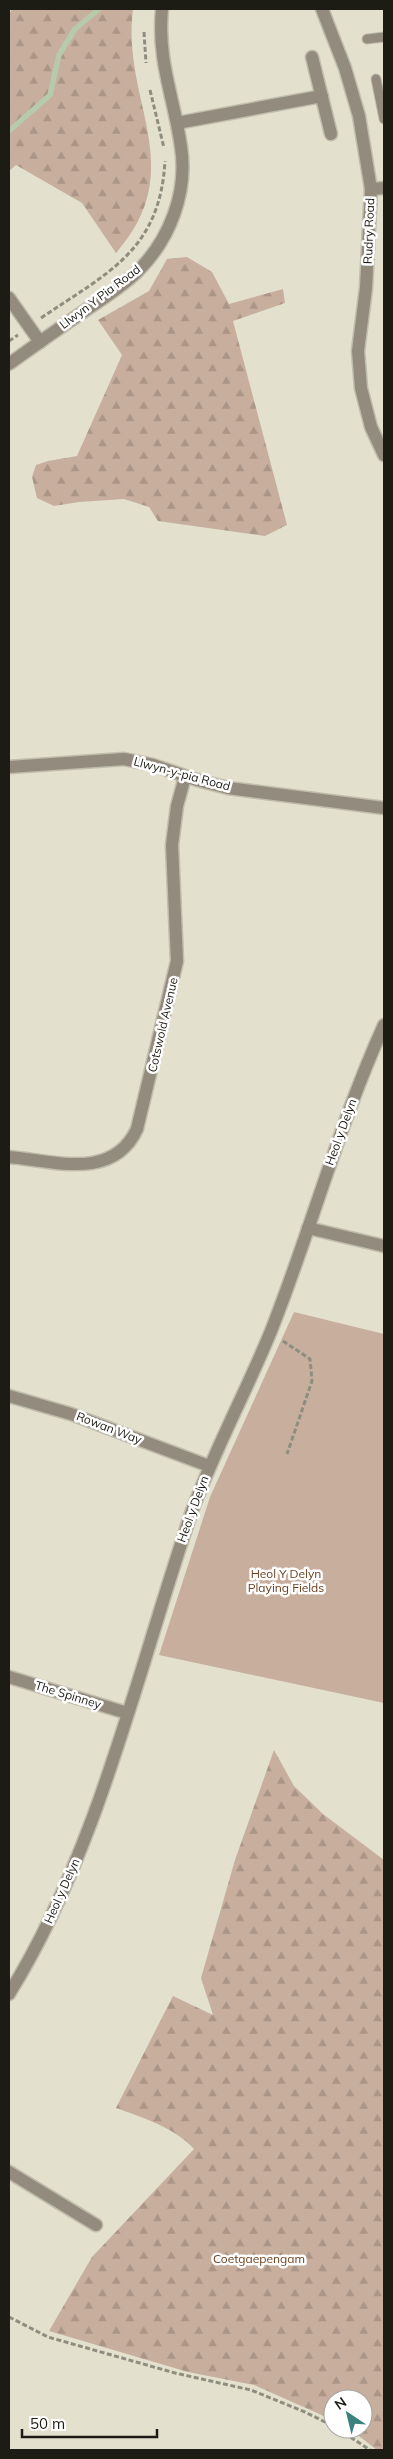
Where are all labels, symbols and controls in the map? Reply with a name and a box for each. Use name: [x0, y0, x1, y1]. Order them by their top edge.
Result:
street label: Rudry Road: [360, 198, 377, 264]
street label: Llwyn Y Pia Road: [56, 261, 143, 332]
street label: Llwyn-y-pia Road: [132, 753, 232, 794]
street label: Cotswold Avenue: [144, 976, 181, 1074]
street label: Heol y Delyn: [322, 1096, 360, 1167]
street label: Rowan Way: [74, 1408, 145, 1447]
street label: Heol y Delyn: [174, 1473, 212, 1544]
park label: Heol Y Delyn Playing Fields: [248, 1566, 324, 1595]
street label: The Spinney: [33, 1677, 104, 1712]
street label: Heol y Delyn: [40, 1856, 83, 1926]
park label: Coetgaepengam: [213, 2251, 305, 2266]
north arrow: [323, 2389, 373, 2439]
text: N: [331, 2393, 350, 2414]
scale bar: [22, 2406, 158, 2438]
text: 50 m: [30, 2414, 65, 2433]

